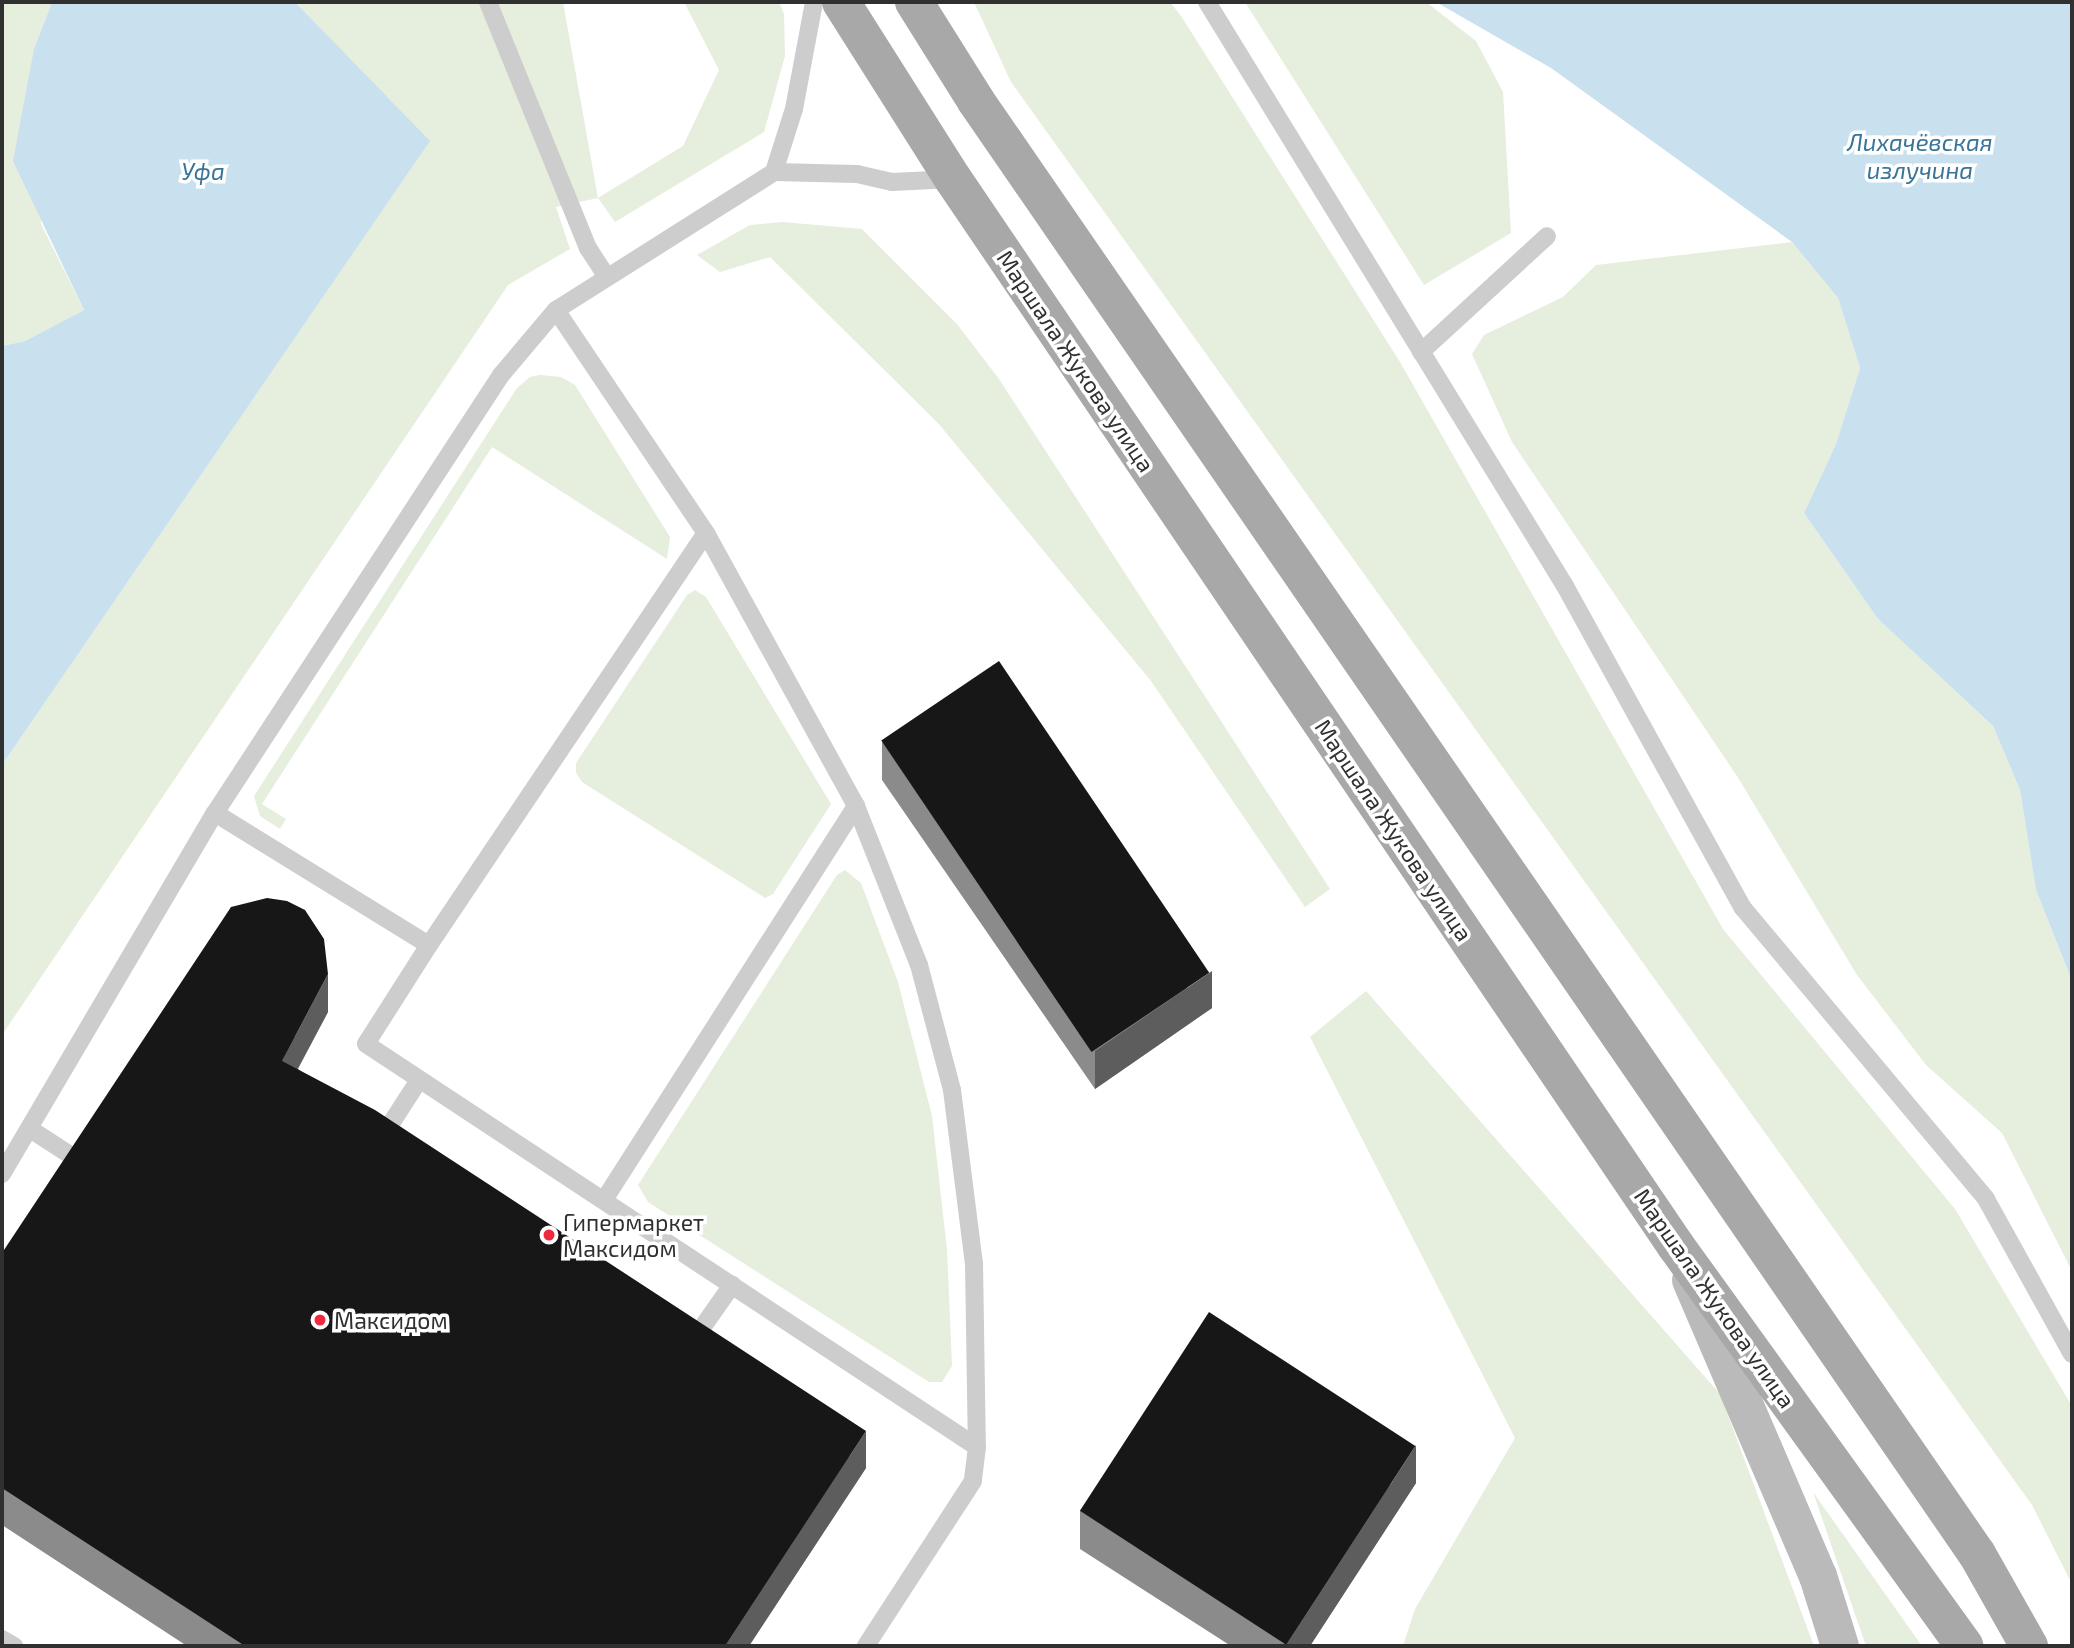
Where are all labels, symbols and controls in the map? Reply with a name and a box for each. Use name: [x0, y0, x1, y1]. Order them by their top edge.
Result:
water label: Лихачёвская излучина: [1847, 128, 1993, 184]
water label: Уфа: [181, 157, 225, 185]
street label: Маршала Жукова улица: [992, 245, 1160, 477]
street label: Маршала Жукова улица: [1310, 714, 1478, 946]
street label: Маршала Жукова улица: [1629, 1183, 1801, 1413]
place label: Гипермаркет Максидом: [563, 1208, 704, 1262]
marker: Гипермаркет Максидом: [541, 1227, 557, 1243]
place label: Максидом: [334, 1306, 448, 1334]
marker: Максидом: [312, 1312, 328, 1328]

